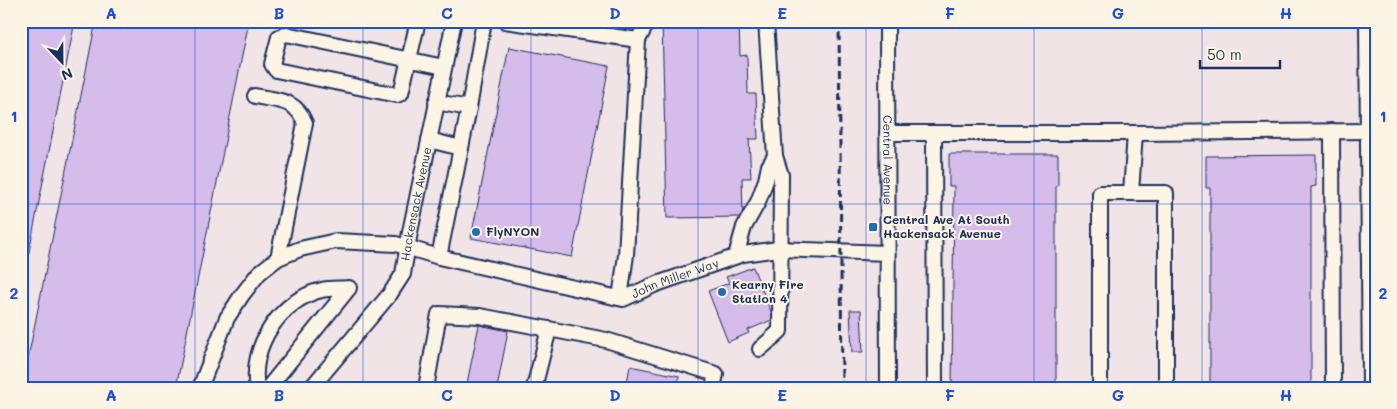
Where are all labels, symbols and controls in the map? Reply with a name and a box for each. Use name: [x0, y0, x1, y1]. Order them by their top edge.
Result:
text: A: [105, 2, 117, 23]
text: B: [274, 2, 284, 23]
text: C: [441, 2, 453, 23]
text: D: [609, 2, 621, 23]
text: E: [777, 2, 787, 23]
text: F: [945, 2, 955, 23]
text: G: [1112, 2, 1124, 23]
text: H: [1280, 2, 1292, 23]
north arrow: [38, 38, 88, 88]
scale bar: [1200, 38, 1280, 70]
text: 50 m: [1207, 44, 1242, 64]
text: N: [59, 64, 76, 85]
text: 1: [10, 105, 18, 126]
text: 1: [1379, 105, 1387, 126]
street label: Central Avenue: [880, 115, 897, 205]
street label: Hackensack Avenue: [396, 145, 435, 262]
place label: Central Ave At South Hackensack Avenue: [883, 211, 1010, 241]
marker: Central Ave At South Hackensack Avenue: [867, 221, 879, 233]
place label: FlyNYON: [486, 223, 539, 239]
marker: FlyNYON: [470, 226, 482, 238]
street label: John Miller Way: [629, 254, 721, 301]
place label: Kearny Fire Station 4: [732, 276, 804, 306]
text: 2: [10, 282, 19, 303]
text: 2: [1379, 282, 1388, 303]
marker: Kearny Fire Station 4: [716, 286, 728, 298]
text: A: [105, 384, 117, 405]
text: B: [274, 384, 284, 405]
text: C: [441, 384, 453, 405]
text: D: [609, 384, 621, 405]
text: E: [777, 384, 787, 405]
text: F: [945, 384, 955, 405]
text: G: [1112, 384, 1124, 405]
text: H: [1280, 384, 1292, 405]

